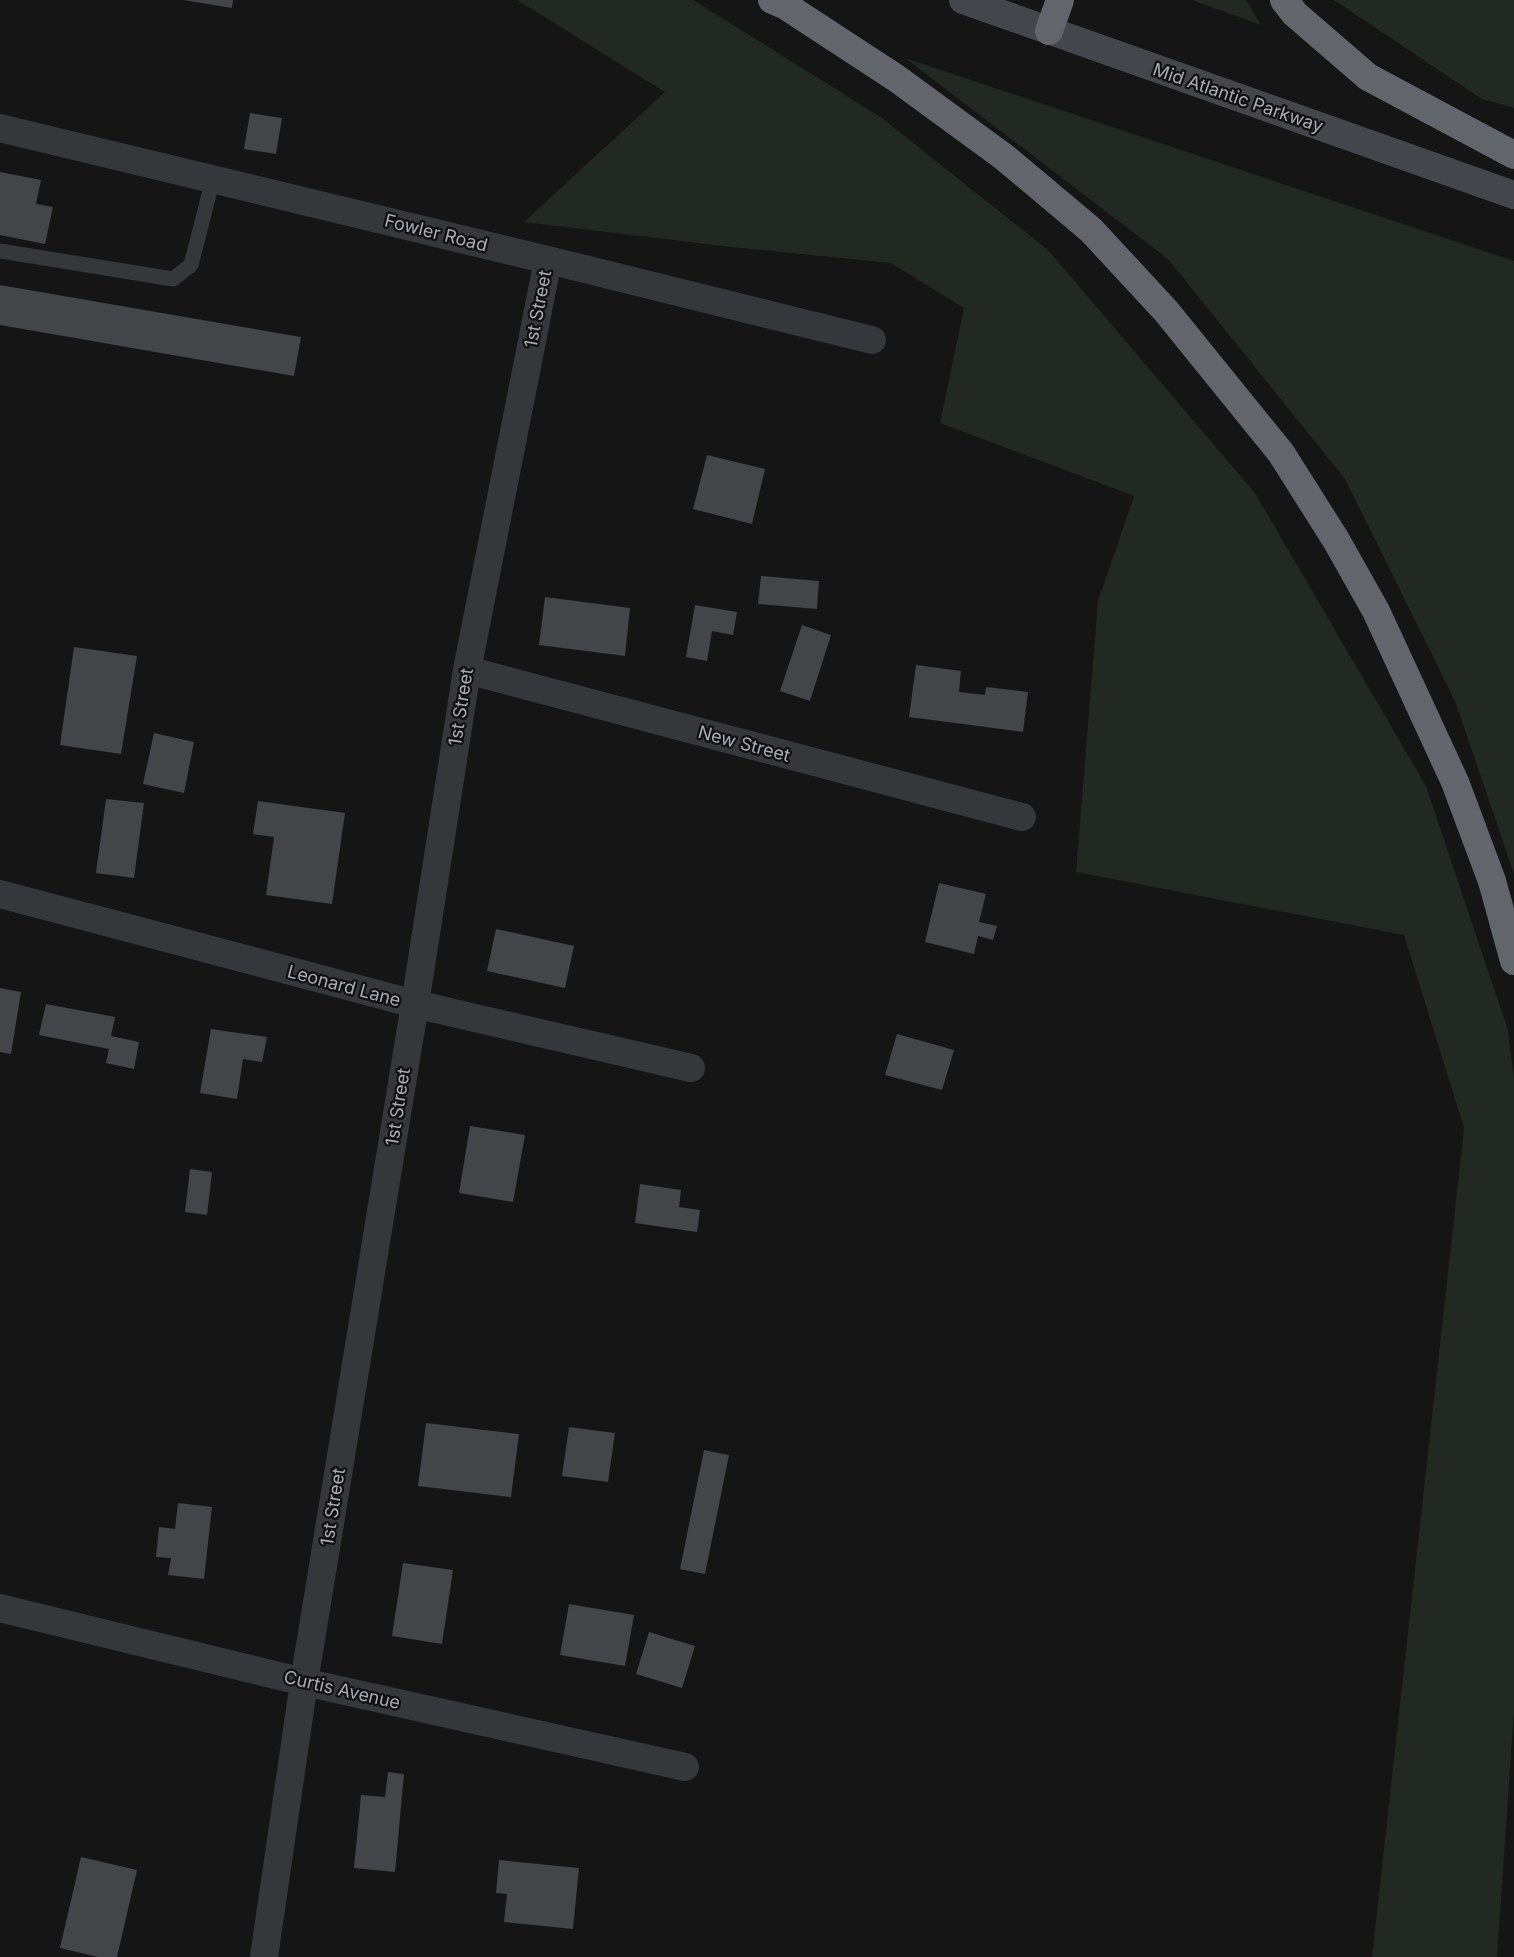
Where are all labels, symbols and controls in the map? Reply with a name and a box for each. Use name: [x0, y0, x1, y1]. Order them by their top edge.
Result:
street label: Mid Atlantic Parkway: [1150, 59, 1326, 137]
street label: Fowler Road: [383, 210, 490, 255]
street label: 1st Street: [520, 268, 555, 349]
street label: 1st Street: [444, 666, 477, 747]
street label: New Street: [696, 721, 792, 766]
street label: Leonard Lane: [285, 960, 403, 1011]
street label: 1st Street: [381, 1066, 414, 1147]
street label: 1st Street: [316, 1466, 349, 1547]
street label: Curtis Avenue: [282, 1666, 402, 1713]

